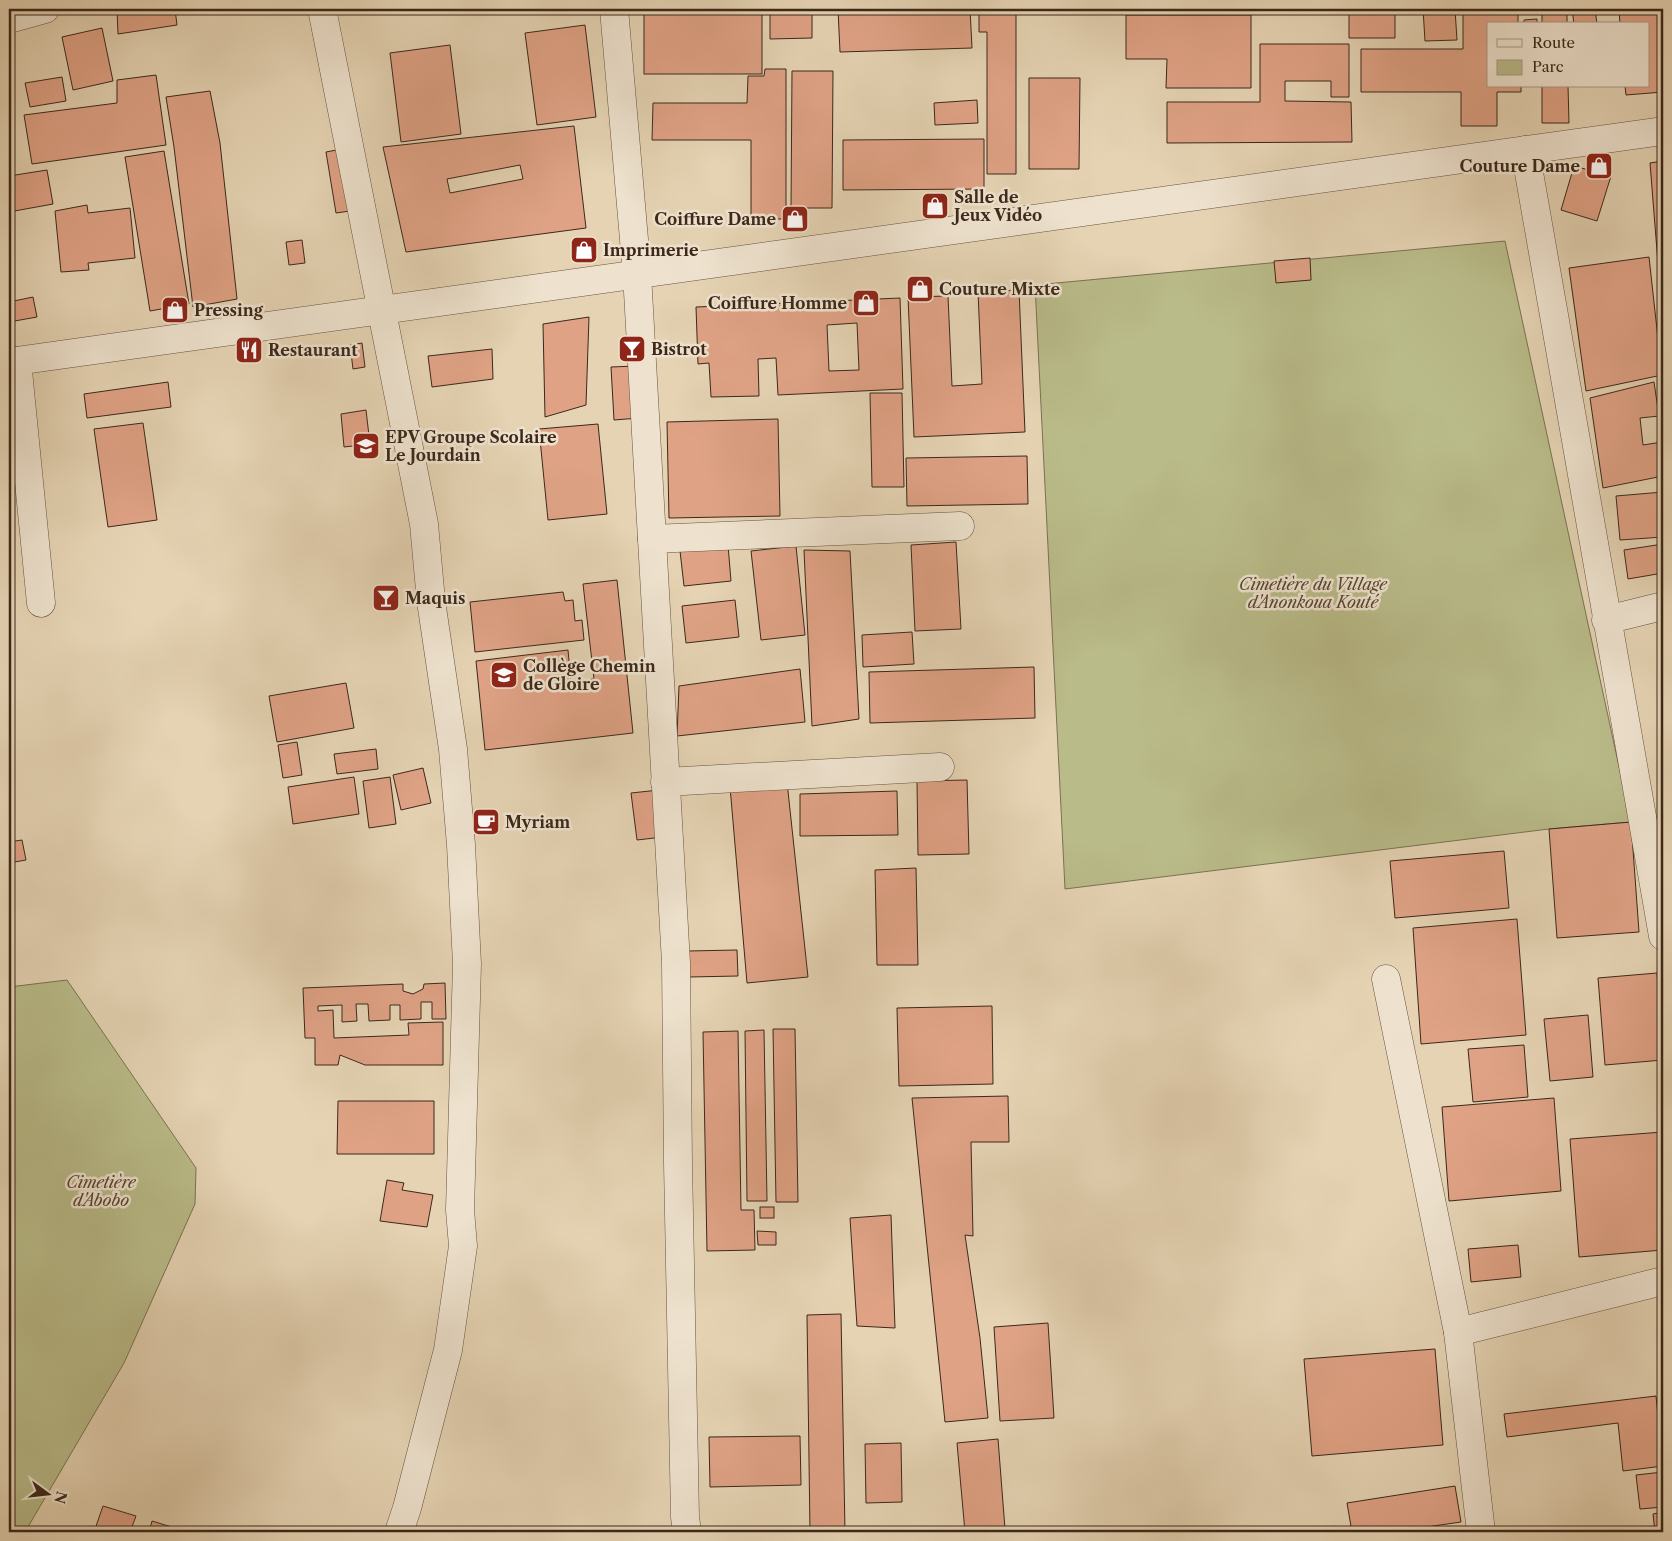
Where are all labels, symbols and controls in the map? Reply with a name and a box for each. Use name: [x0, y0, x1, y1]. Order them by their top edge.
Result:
legend: [1487, 22, 1650, 88]
text: Route: [1532, 33, 1575, 52]
text: Parc: [1532, 57, 1564, 76]
shop icon: Couture Dame: [1584, 151, 1614, 181]
place label: Couture Dame: [1460, 156, 1580, 176]
place label: Salle de Jeux Vidéo: [951, 187, 1042, 225]
shop icon: Salle de Jeux Vidéo: [920, 191, 950, 221]
shop icon: Coiffure Dame: [780, 204, 810, 234]
place label: Coiffure Dame: [654, 209, 776, 229]
shop icon: Imprimerie: [569, 235, 599, 265]
place label: Imprimerie: [603, 240, 699, 260]
shop icon: Couture Mixte: [905, 274, 935, 304]
place label: Couture Mixte: [939, 279, 1060, 299]
shop icon: Coiffure Homme: [851, 288, 881, 318]
place label: Coiffure Homme: [708, 293, 847, 313]
shop icon: Pressing: [160, 295, 190, 325]
place label: Pressing: [194, 300, 264, 320]
bar icon: Bistrot: [617, 334, 647, 364]
restaurant icon: Restaurant: [234, 335, 264, 365]
place label: Bistrot: [651, 339, 707, 359]
place label: Restaurant: [268, 340, 358, 360]
place label: EPV Groupe Scolaire Le Jourdain: [385, 427, 557, 465]
school or university icon: EPV Groupe Scolaire Le Jourdain: [351, 431, 381, 461]
park label: Cimetière du Village d'Anonkoua Kouté: [1239, 574, 1388, 612]
bar icon: Maquis: [371, 583, 401, 613]
place label: Maquis: [405, 588, 465, 608]
place label: Collège Chemin de Gloire: [523, 656, 656, 694]
school or university icon: Collège Chemin de Gloire: [489, 660, 519, 690]
cafe icon: Myriam: [471, 807, 501, 837]
place label: Myriam: [505, 812, 570, 832]
park label: Cimetière d'Abobo: [66, 1172, 137, 1210]
north arrow: [22, 1468, 72, 1518]
text: N: [50, 1489, 71, 1506]

